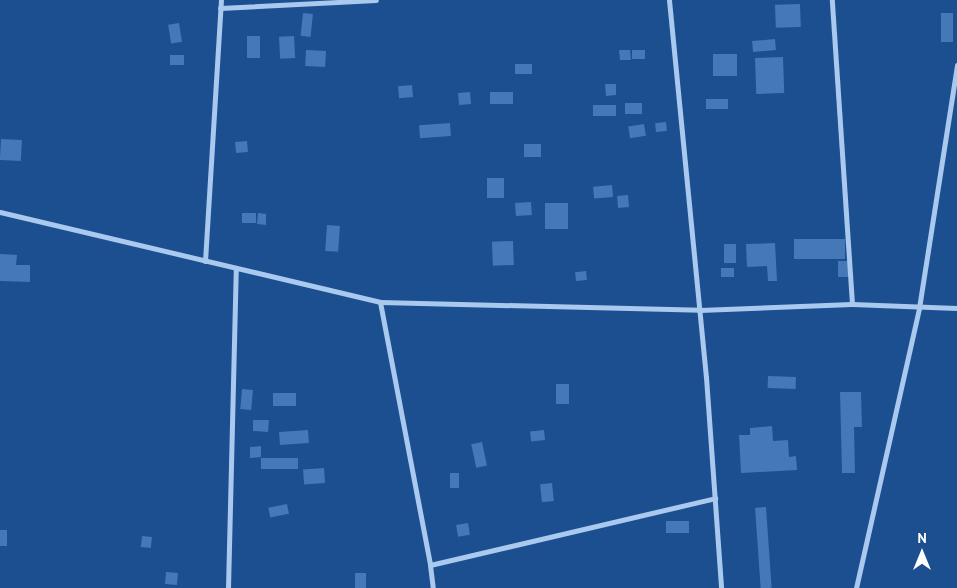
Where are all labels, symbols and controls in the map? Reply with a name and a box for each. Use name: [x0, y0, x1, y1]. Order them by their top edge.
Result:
north arrow: [897, 528, 947, 578]
text: N: [917, 529, 927, 547]

